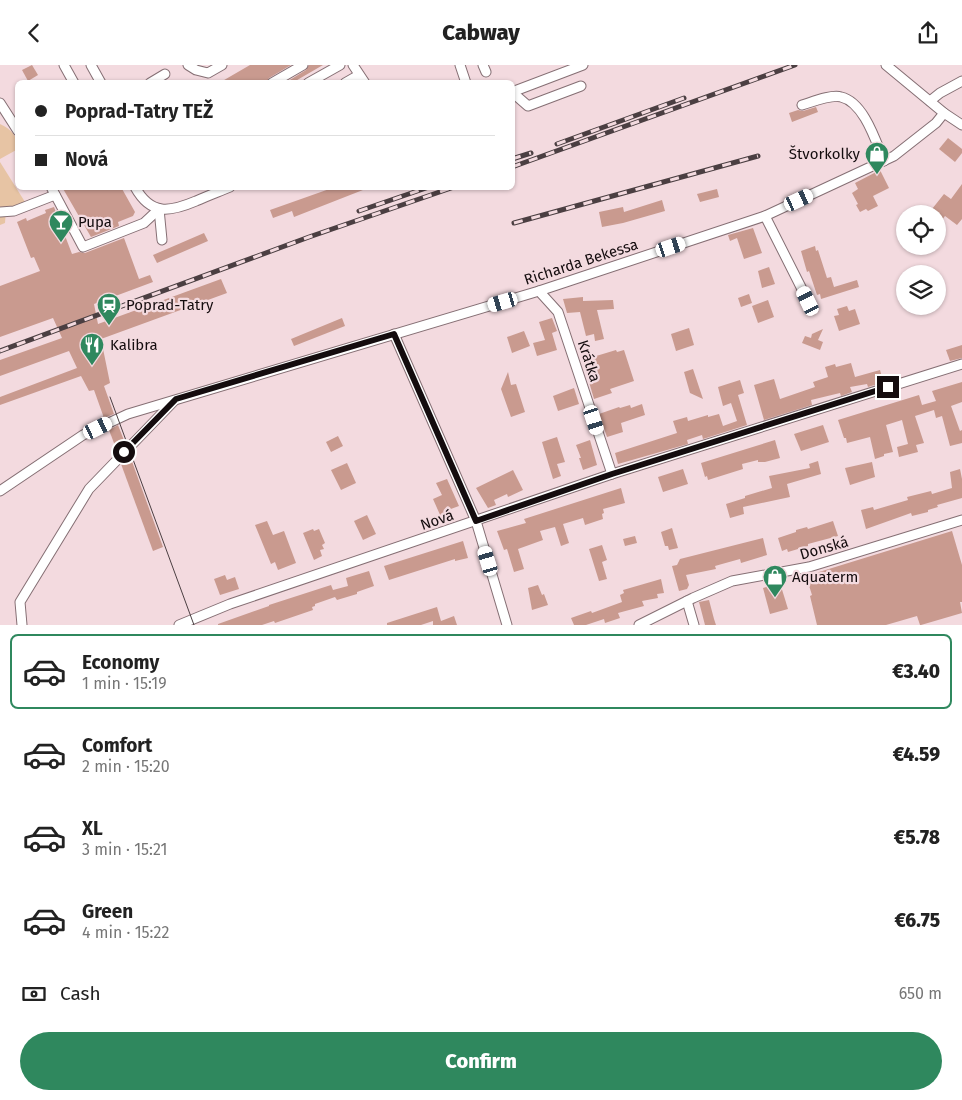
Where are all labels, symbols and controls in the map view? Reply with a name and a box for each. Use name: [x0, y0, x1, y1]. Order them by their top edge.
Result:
icon: back: [20, 19, 48, 47]
text: Cabway: [442, 19, 520, 46]
icon: share: [914, 19, 942, 47]
text: Poprad-Tatry TEŽ: [65, 100, 213, 123]
shop icon: Štvorkolky: [864, 141, 890, 175]
place label: Štvorkolky: [789, 145, 861, 163]
text: Nová: [65, 148, 108, 171]
car: [782, 187, 815, 213]
map controls: [896, 205, 946, 315]
button: locate: [896, 205, 946, 255]
bar icon: Pupa: [48, 209, 74, 243]
place label: Pupa: [78, 213, 112, 231]
street label: Richarda Bekessa: [522, 235, 640, 289]
car: [654, 235, 687, 259]
button: layers: [896, 265, 946, 315]
car: [794, 284, 821, 318]
car: [486, 291, 519, 313]
station icon: Poprad-Tatry: [96, 292, 122, 326]
place label: Poprad-Tatry: [126, 296, 214, 314]
restaurant icon: Kalibra: [79, 332, 105, 366]
place label: Kalibra: [110, 336, 158, 354]
street label: Krátka: [574, 338, 604, 384]
route end: [877, 376, 899, 398]
car: [582, 403, 605, 437]
car: [81, 415, 114, 441]
route start: [113, 441, 135, 463]
street label: Nová: [418, 506, 456, 534]
street label: Donská: [798, 532, 850, 564]
car: [476, 544, 499, 578]
shop icon: Aquaterm: [762, 564, 788, 598]
place label: Aquaterm: [792, 568, 858, 586]
icon: car: [22, 649, 67, 694]
text: Economy: [82, 651, 159, 674]
text: €3.40: [892, 660, 940, 683]
text: 1 min · 15:19: [82, 674, 167, 693]
icon: car: [22, 732, 67, 777]
text: Comfort: [82, 734, 152, 757]
text: €4.59: [893, 743, 940, 766]
text: 2 min · 15:20: [82, 757, 170, 776]
icon: car: [22, 815, 67, 860]
text: XL: [82, 817, 103, 840]
text: €5.78: [894, 826, 940, 849]
text: 3 min · 15:21: [82, 840, 167, 859]
icon: car: [22, 898, 67, 943]
text: Green: [82, 900, 133, 923]
text: €6.75: [894, 909, 940, 932]
text: 4 min · 15:22: [82, 923, 169, 942]
icon: cash: [20, 980, 48, 1008]
text: Cash: [60, 982, 101, 1005]
text: 650 m: [899, 984, 942, 1003]
button: Confirm: [20, 1032, 942, 1090]

